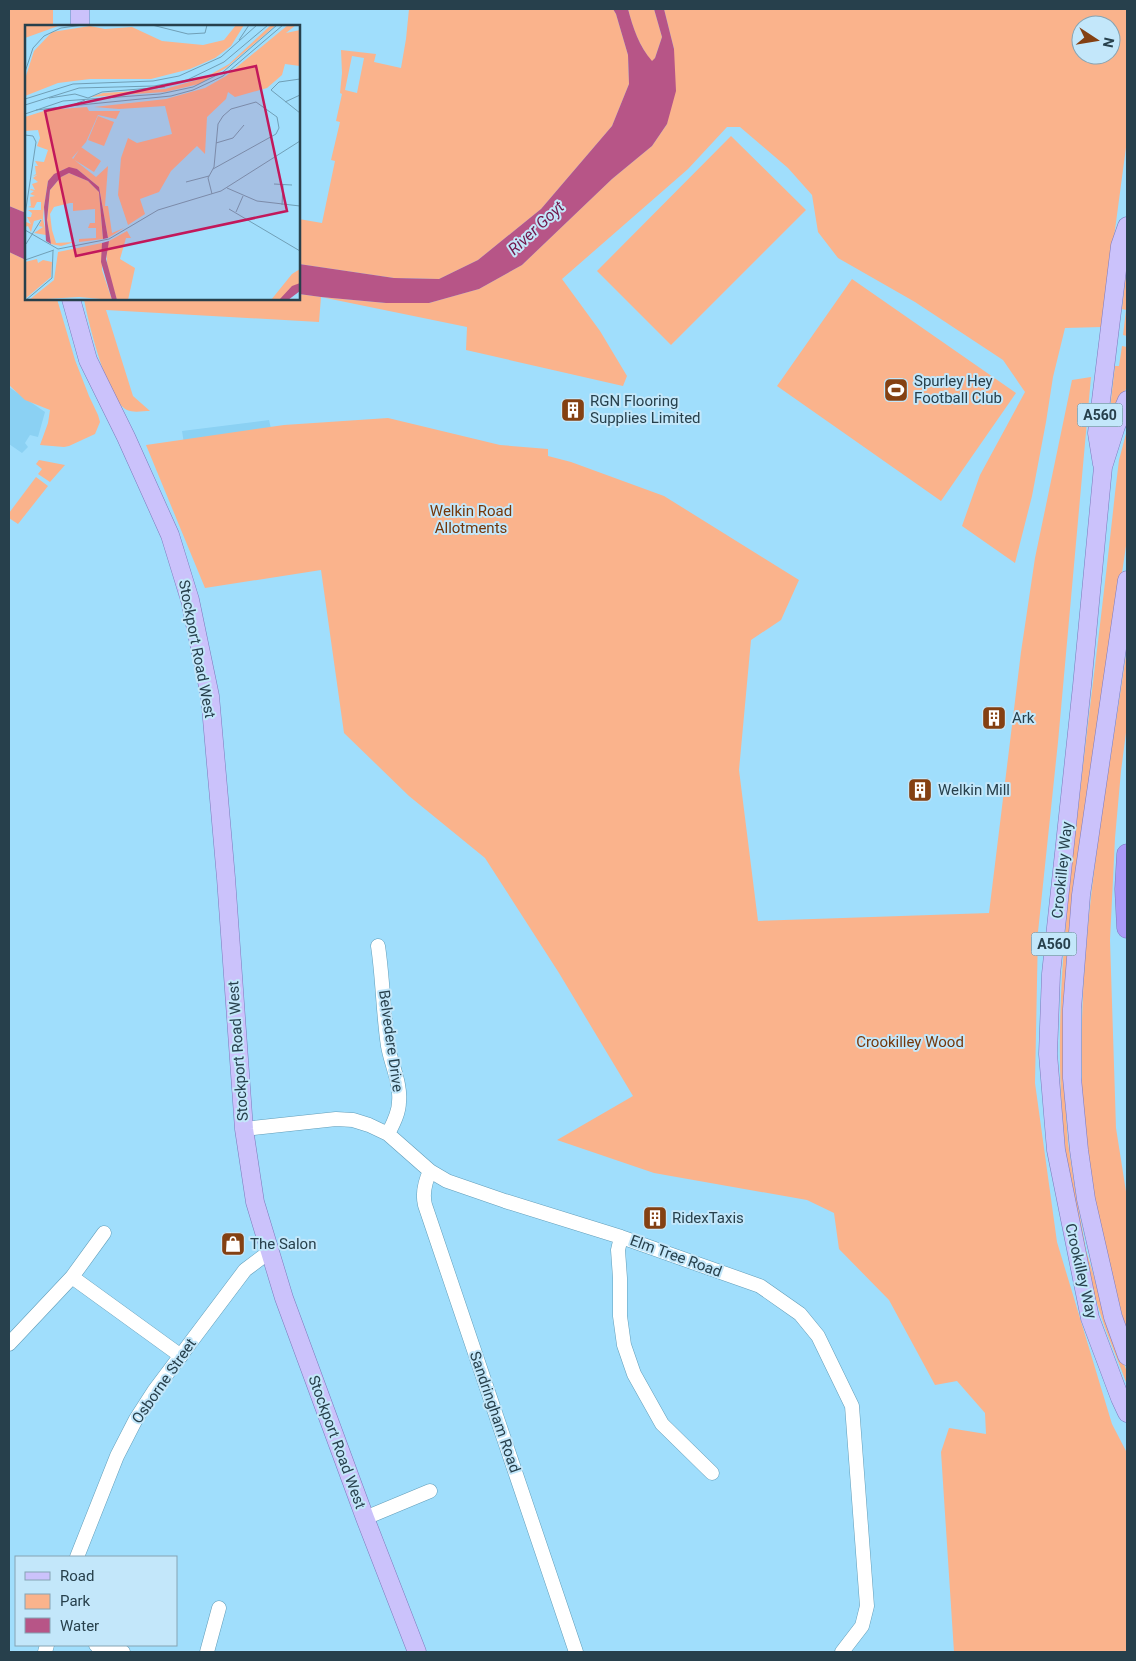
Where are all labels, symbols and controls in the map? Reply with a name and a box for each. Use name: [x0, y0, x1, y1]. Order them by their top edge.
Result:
north arrow: [1071, 15, 1121, 65]
inset map: [25, 25, 300, 300]
text: N: [1100, 36, 1118, 49]
water label: River Goyt: [504, 197, 569, 259]
place label: Spurley Hey Football Club: [914, 372, 1002, 407]
sports icon: Spurley Hey Football Club: [883, 377, 909, 403]
place label: RGN Flooring Supplies Limited: [590, 392, 701, 427]
building icon: RGN Flooring Supplies Limited: [560, 397, 586, 423]
road number: A560: [1078, 404, 1122, 426]
park label: Welkin Road Allotments: [430, 502, 512, 537]
street label: Stockport Road West: [175, 578, 219, 720]
building icon: Ark: [981, 705, 1007, 731]
place label: Ark: [1012, 709, 1035, 727]
building icon: Welkin Mill: [907, 777, 933, 803]
place label: Welkin Mill: [938, 781, 1010, 799]
street label: Crookilley Way: [1048, 821, 1076, 919]
road number: A560: [1032, 932, 1076, 956]
street label: Stockport Road West: [224, 980, 252, 1122]
street label: Belvedere Drive: [375, 989, 407, 1093]
park label: Crookilley Wood: [856, 1033, 964, 1051]
building icon: RidexTaxis: [642, 1205, 668, 1231]
place label: RidexTaxis: [672, 1209, 744, 1227]
street label: Crookilley Way: [1061, 1222, 1101, 1320]
shop icon: The Salon: [220, 1231, 246, 1257]
street label: Elm Tree Road: [628, 1231, 724, 1281]
place label: The Salon: [250, 1235, 316, 1253]
street label: Osborne Street: [128, 1335, 200, 1427]
street label: Sandringham Road: [466, 1349, 524, 1475]
street label: Stockport Road West: [305, 1373, 370, 1511]
legend: [15, 1556, 178, 1646]
text: Road: [60, 1567, 94, 1585]
text: Park: [60, 1592, 91, 1610]
text: Water: [60, 1617, 99, 1635]

